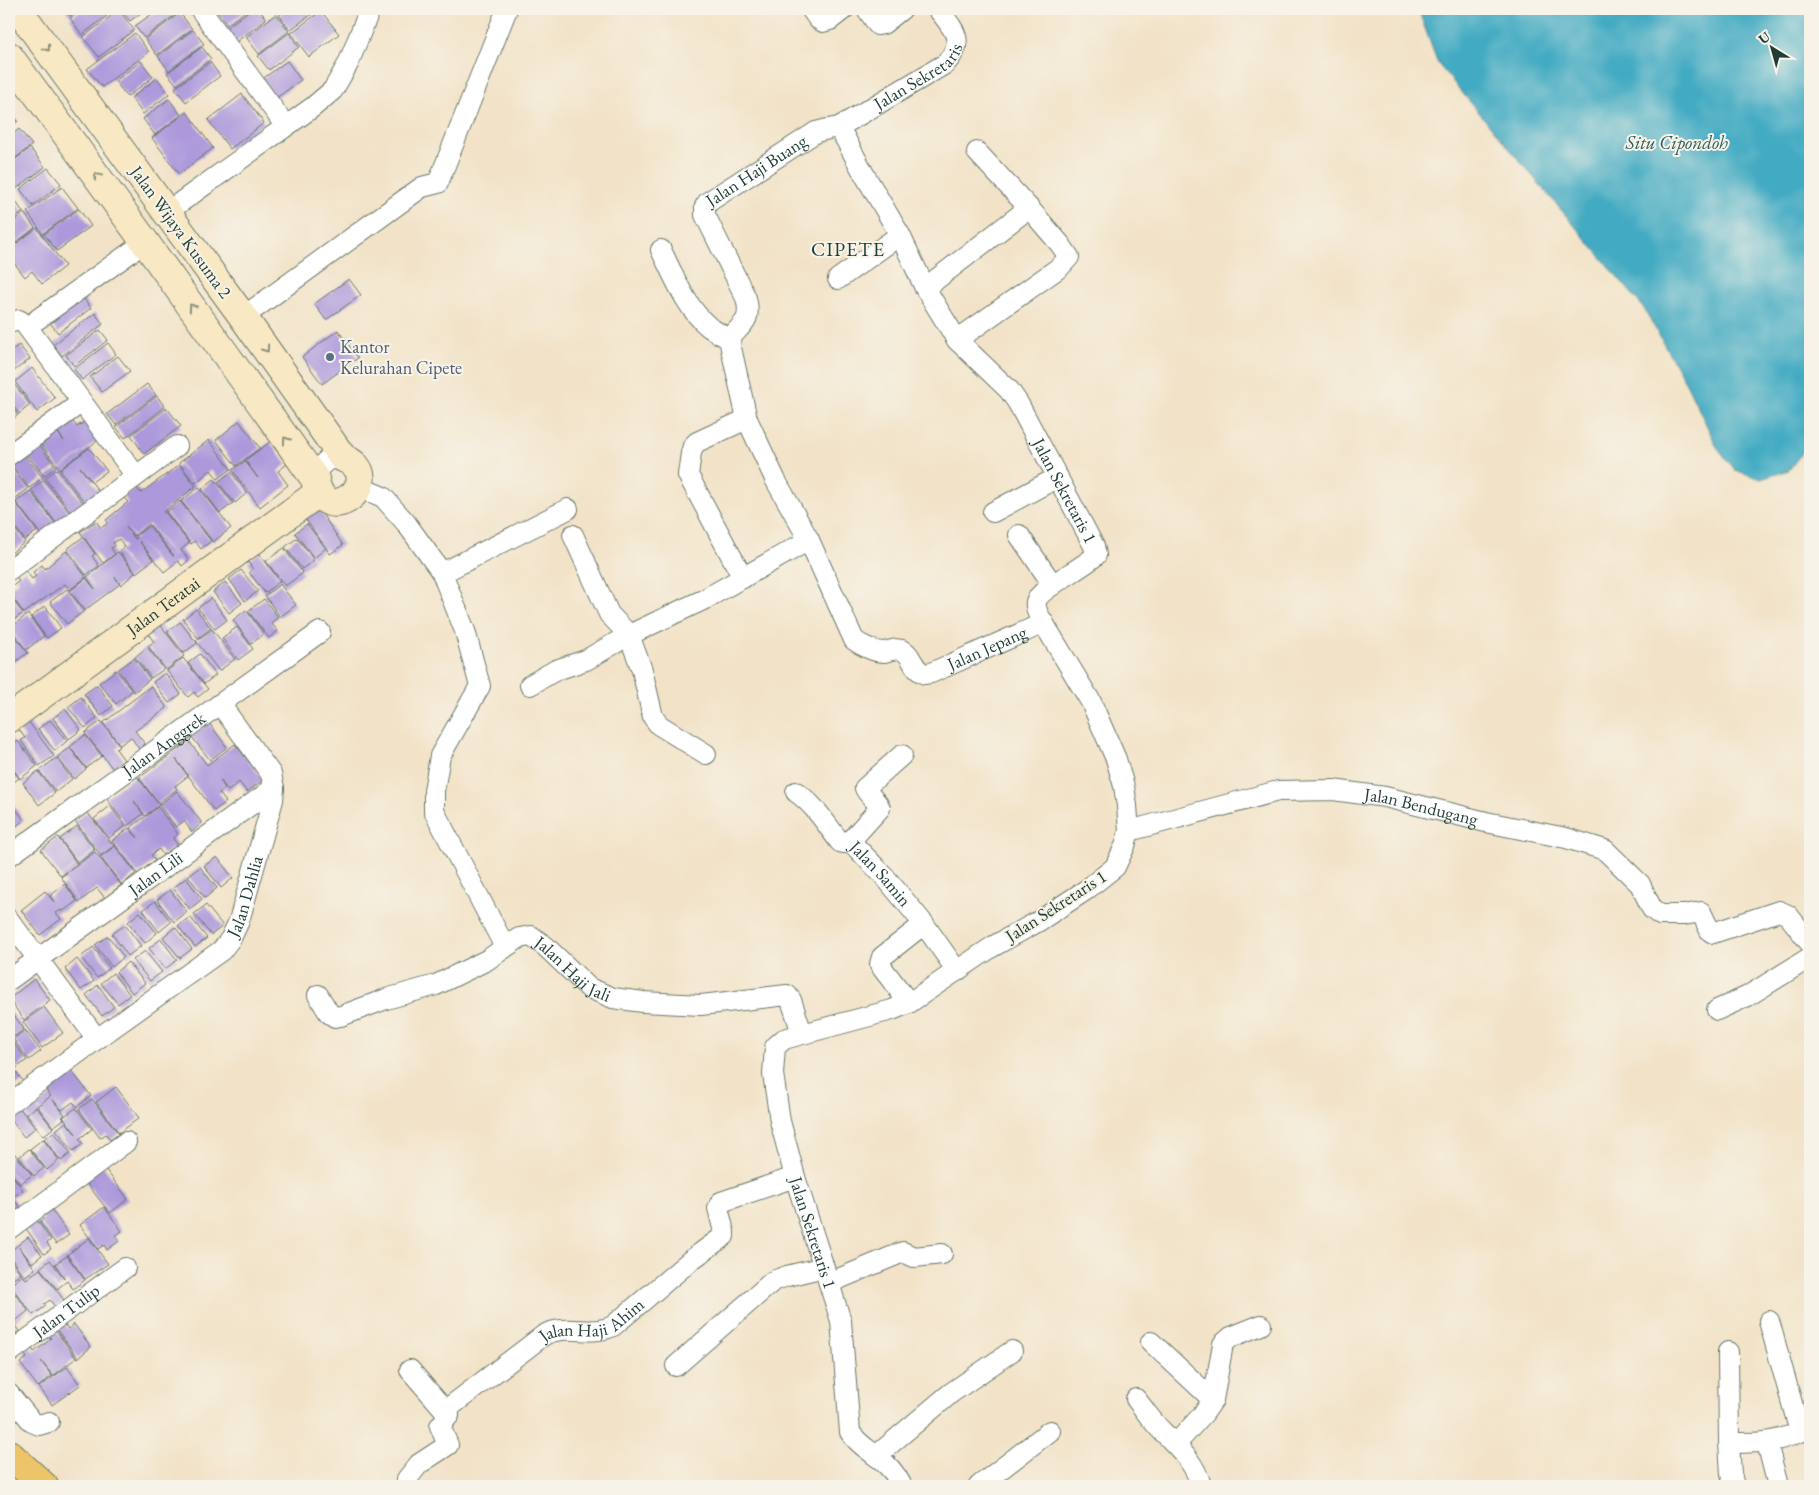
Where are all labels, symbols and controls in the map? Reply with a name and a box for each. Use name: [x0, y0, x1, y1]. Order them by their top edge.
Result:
north arrow: [1746, 22, 1796, 72]
text: U: [1755, 27, 1774, 48]
street label: Jalan Sekretaris: [868, 41, 967, 116]
one-way arrow: [41, 42, 49, 51]
street label: Jalan Haji Buang: [699, 129, 811, 213]
water label: Situ Cipondoh: [1625, 130, 1728, 155]
street label: Jalan Wijaya Kusuma 2: [124, 159, 237, 303]
one-way arrow: [94, 173, 102, 182]
district label: CIPETE: [811, 236, 885, 262]
one-way arrow: [189, 304, 198, 313]
place label: Kantor Kelurahan Cipete: [340, 335, 462, 379]
one-way arrow: [260, 343, 269, 353]
marker: Kantor Kelurahan Cipete: [324, 351, 336, 363]
street label: Jalan Sekretaris 1: [1027, 432, 1102, 547]
one-way arrow: [283, 436, 292, 445]
street label: Jalan Teratai: [120, 571, 205, 642]
street label: Jalan Jepang: [942, 620, 1030, 676]
street label: Jalan Anggrek: [116, 706, 210, 783]
street label: Jalan Bendugang: [1361, 782, 1481, 831]
street label: Jalan Samin: [843, 834, 917, 911]
street label: Jalan Lili: [122, 846, 187, 902]
street label: Jalan Dahlia: [220, 852, 268, 943]
street label: Jalan Sekretaris 1: [999, 864, 1111, 948]
street label: Jalan Haji Jali: [529, 929, 615, 1007]
street label: Jalan Sekretaris 1: [784, 1172, 842, 1292]
street label: Jalan Tulip: [26, 1278, 104, 1344]
street label: Jalan Haji Ahim: [532, 1293, 649, 1347]

